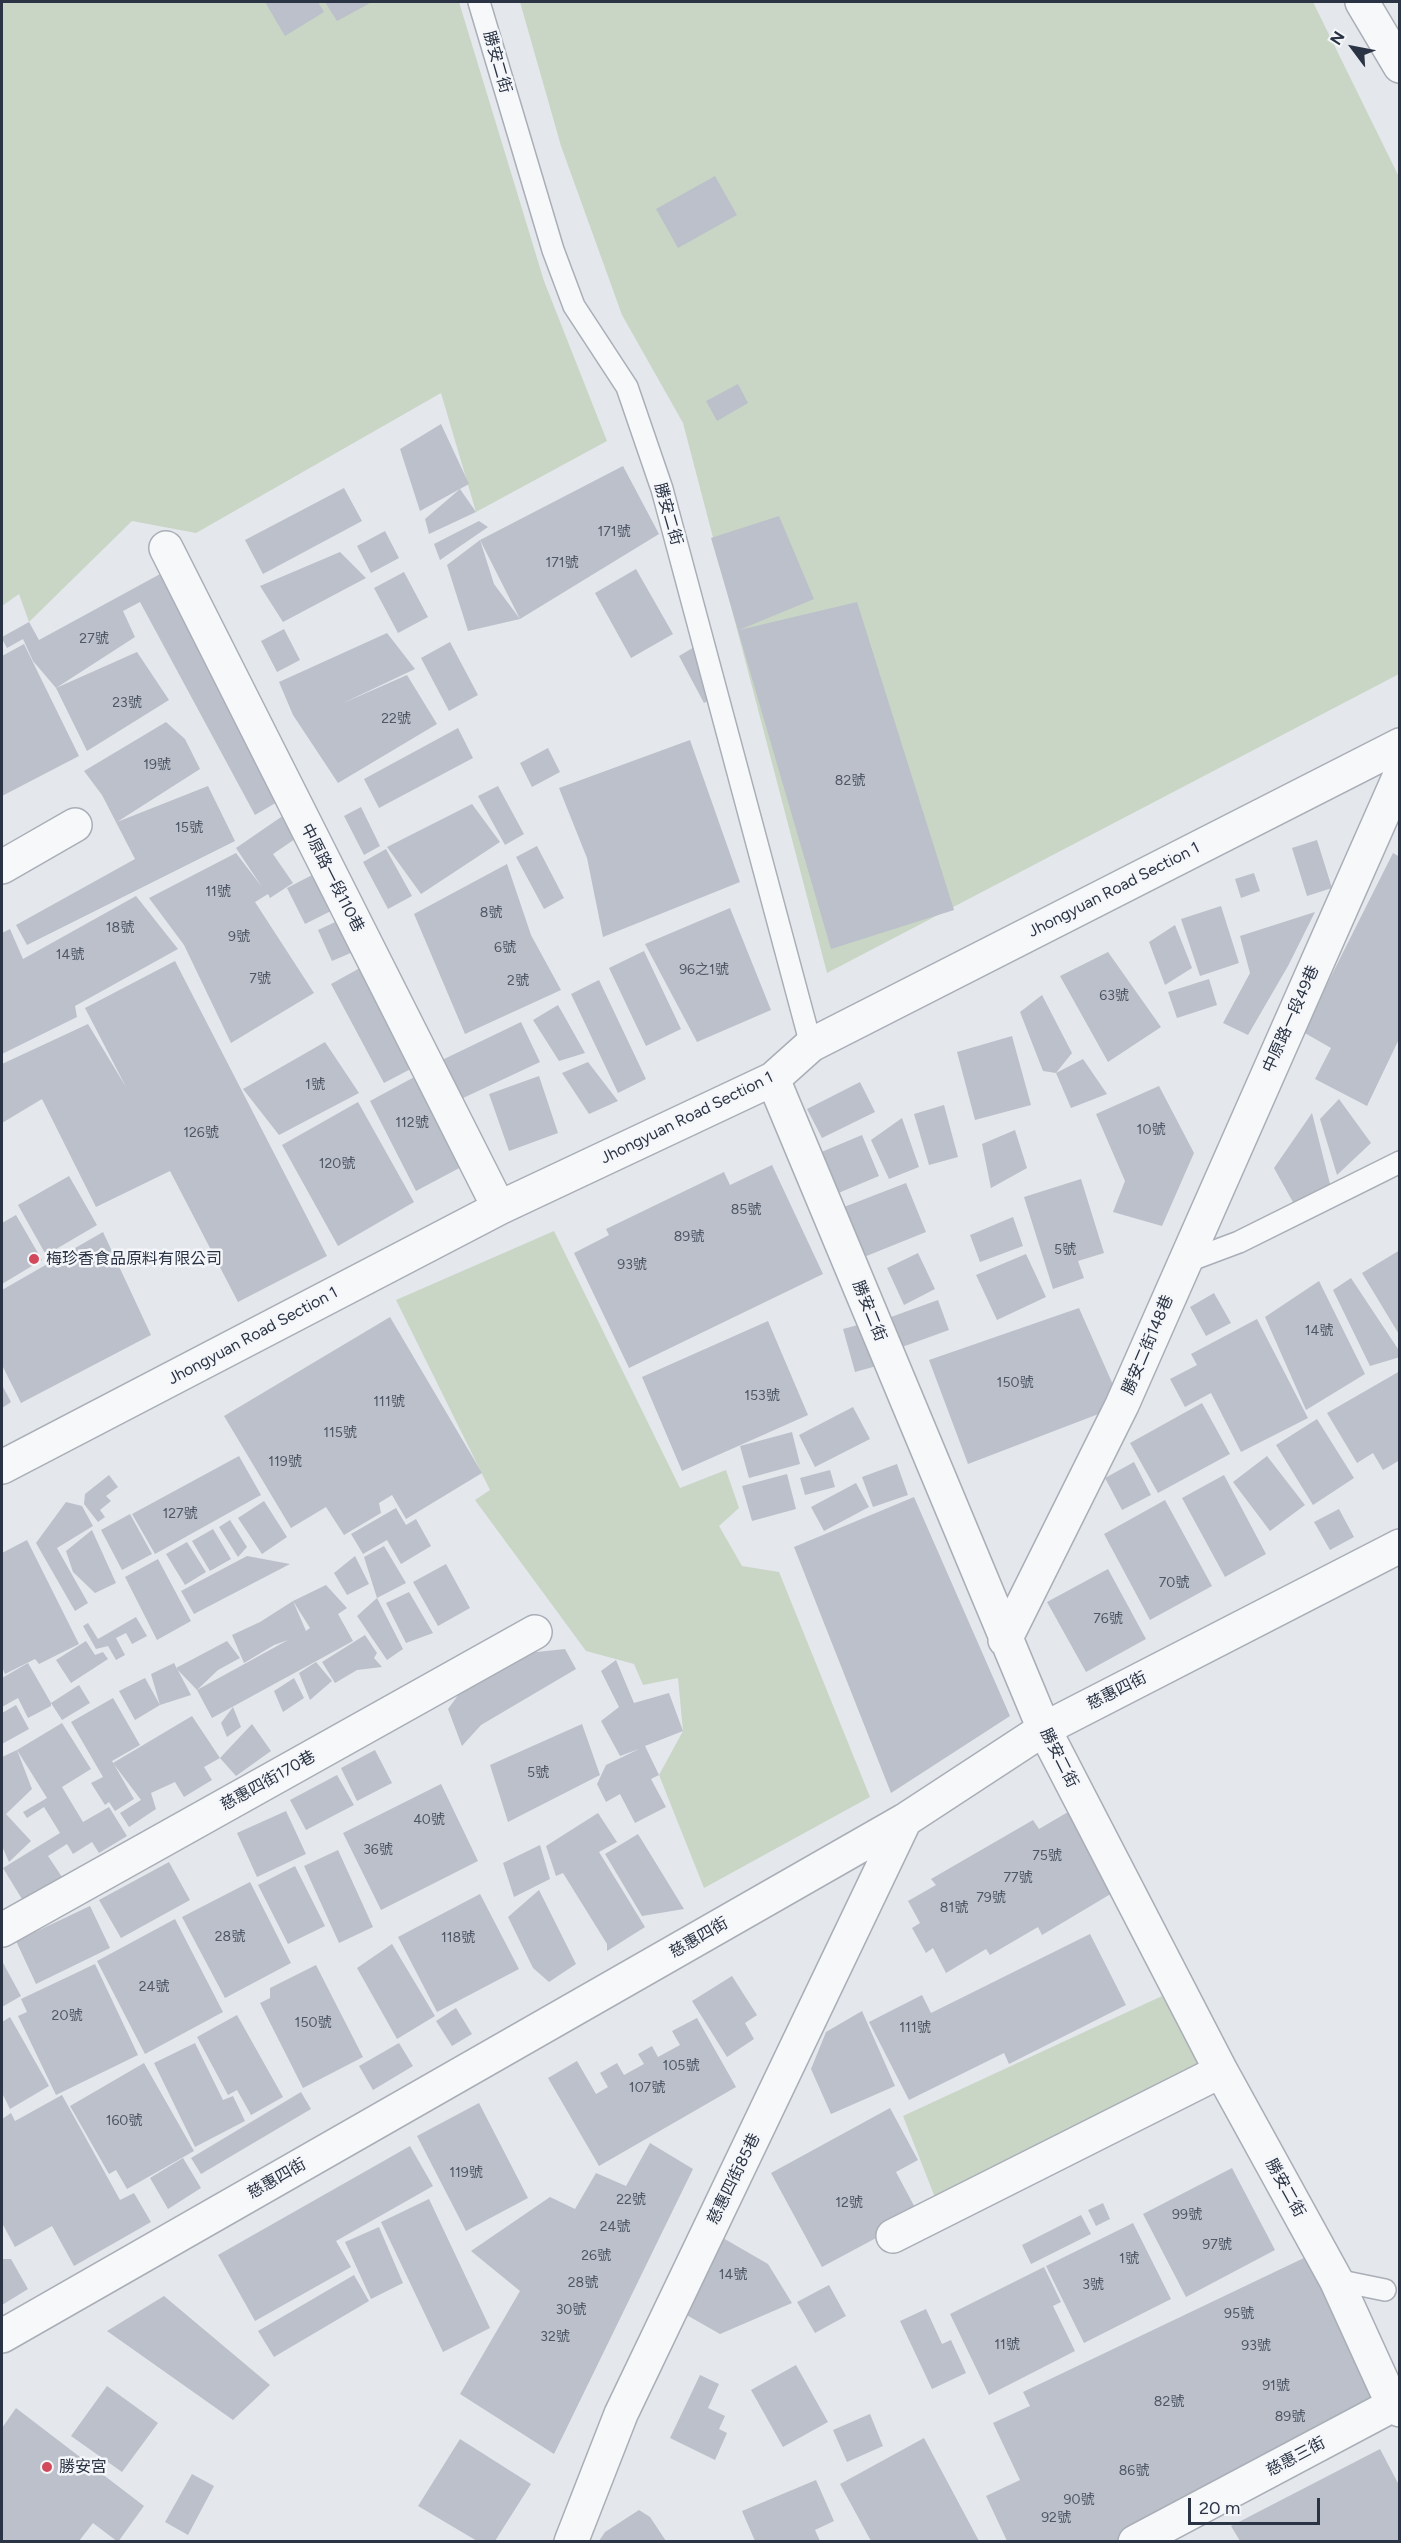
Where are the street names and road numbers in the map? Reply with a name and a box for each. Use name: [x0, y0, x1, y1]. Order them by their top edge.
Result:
street label: 勝安二街: [479, 29, 515, 95]
street label: 勝安二街: [650, 481, 686, 547]
street label: 中原路一段110巷: [296, 820, 368, 936]
street label: Jhongyuan Road Section 1: [1025, 838, 1203, 942]
street label: 中原路一段49巷: [1259, 963, 1323, 1075]
street label: Jhongyuan Road Section 1: [598, 1068, 776, 1168]
street label: 勝安二街: [848, 1278, 890, 1344]
street label: Jhongyuan Road Section 1: [165, 1283, 341, 1389]
street label: 勝安二街148巷: [1118, 1292, 1178, 1398]
street label: 慈惠四街: [1084, 1668, 1150, 1714]
street label: 勝安二街: [1036, 1725, 1082, 1791]
street label: 慈惠四街170巷: [217, 1747, 319, 1815]
street label: 慈惠四街: [666, 1914, 732, 1962]
street label: 慈惠四街85巷: [704, 2130, 764, 2228]
street label: 慈惠四街: [244, 2155, 310, 2203]
street label: 勝安二街: [1261, 2155, 1309, 2221]
street label: 慈惠三街: [1263, 2434, 1329, 2480]

